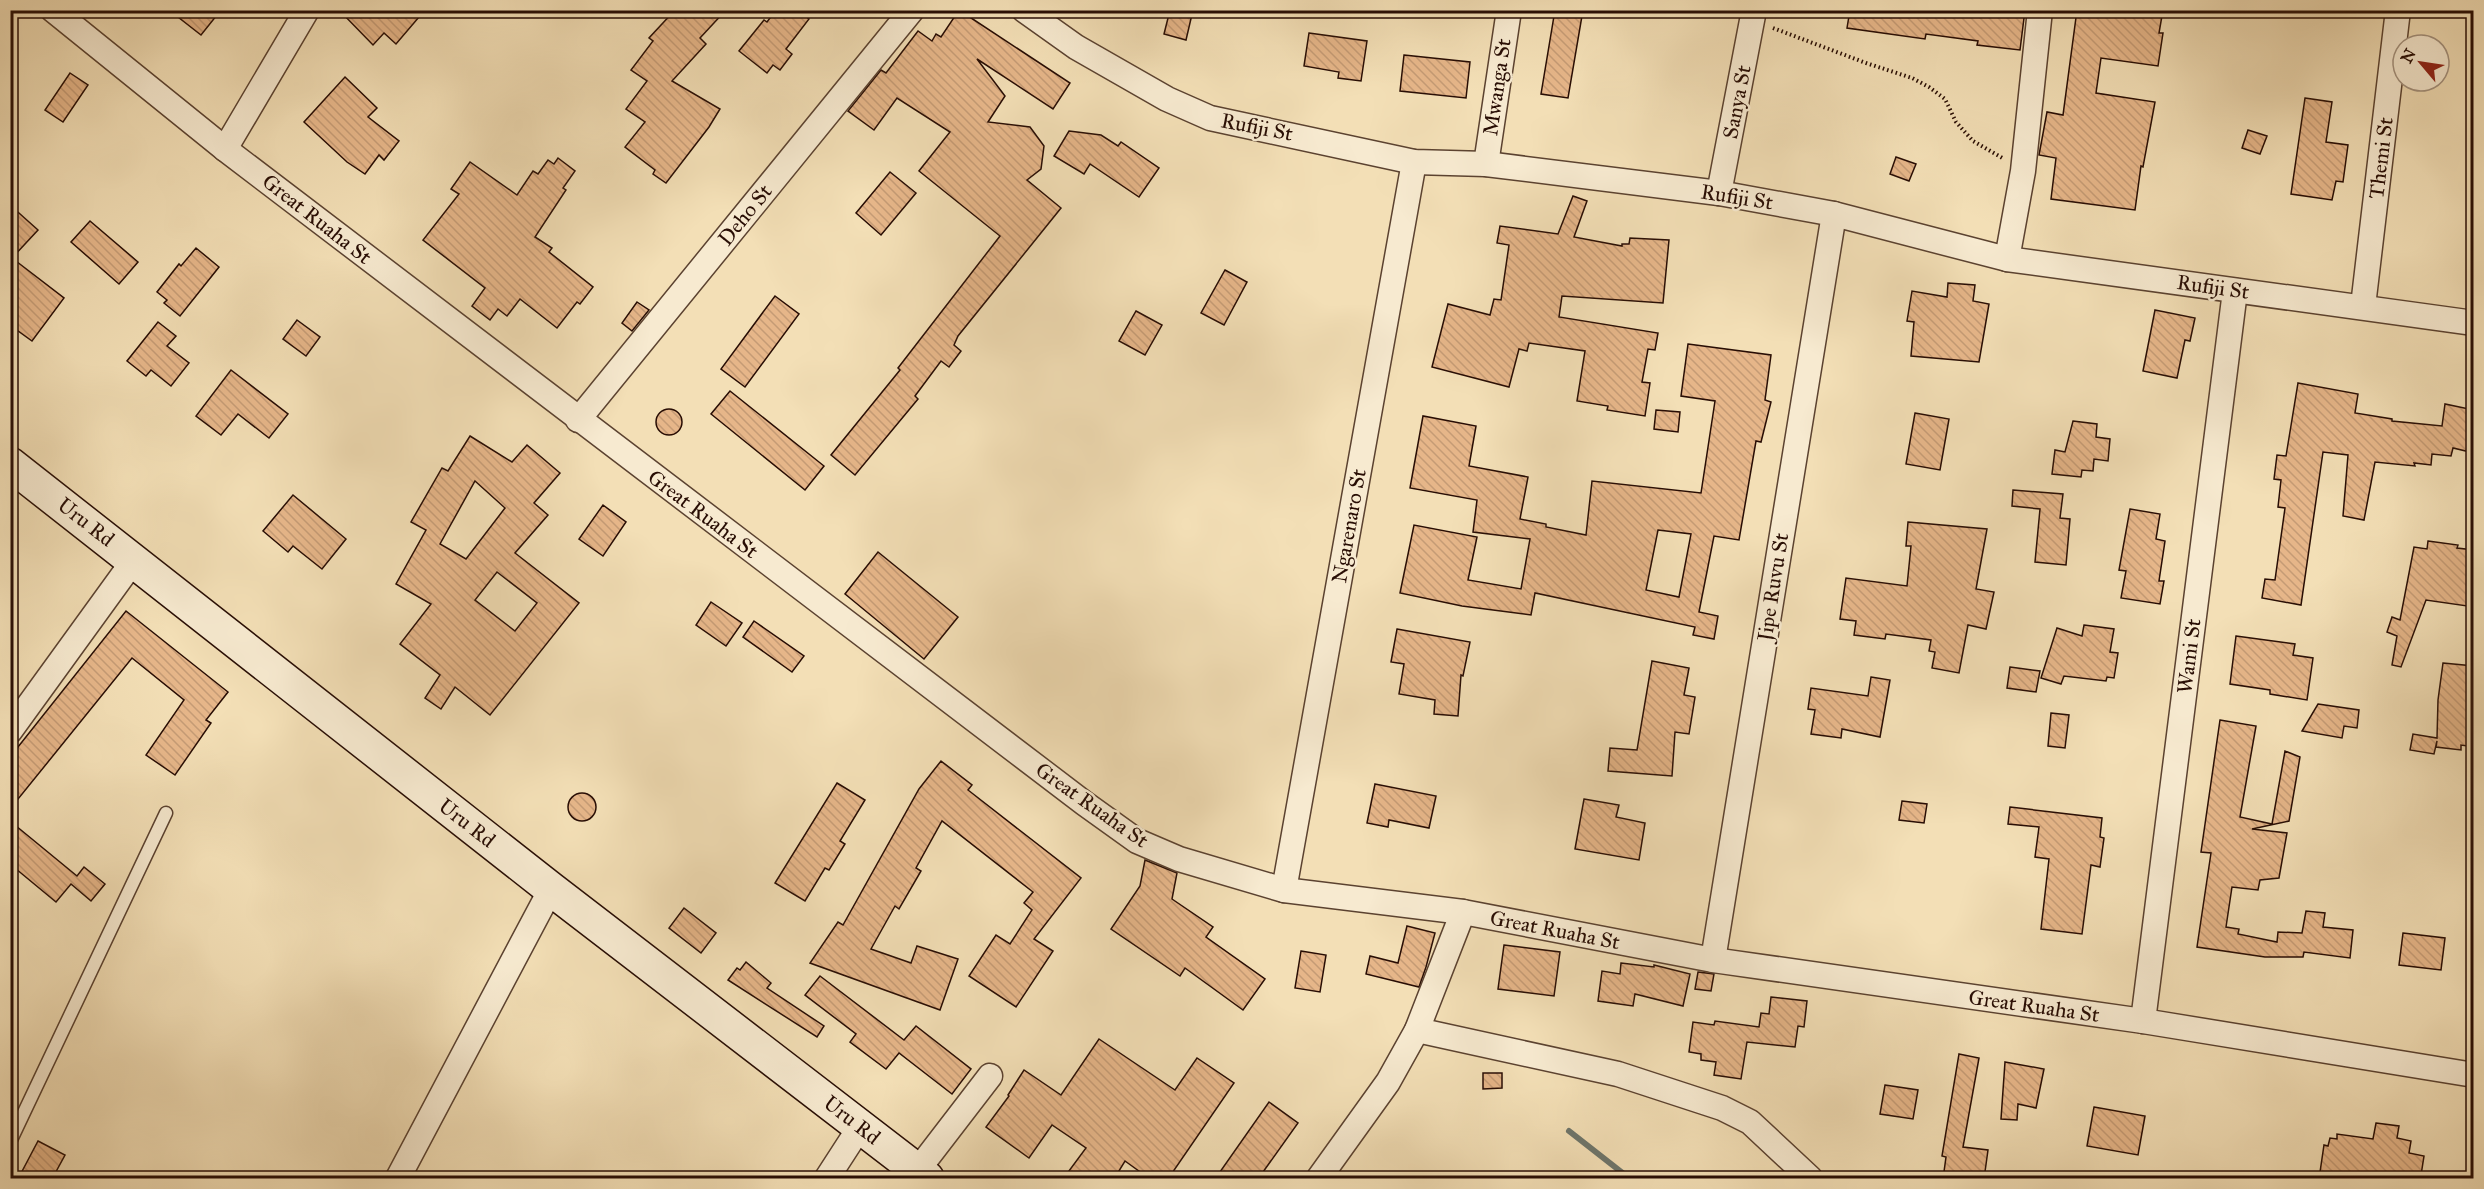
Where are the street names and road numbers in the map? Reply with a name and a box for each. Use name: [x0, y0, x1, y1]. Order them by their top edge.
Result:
street label: Mwanga St: [1477, 36, 1517, 137]
street label: Sanya St: [1717, 62, 1757, 141]
street label: Rufiji St: [1219, 107, 1296, 147]
street label: Themi St: [2363, 115, 2399, 200]
street label: Great Ruaha St: [257, 168, 377, 270]
street label: Rufiji St: [1699, 178, 1776, 216]
street label: Deho St: [712, 179, 778, 251]
street label: Rufiji St: [2175, 269, 2251, 305]
street label: Great Ruaha St: [643, 464, 764, 564]
street label: Ngarenaro St: [1326, 466, 1372, 585]
street label: Uru Rd: [52, 492, 120, 553]
street label: Jipe Ruvu St: [1751, 531, 1794, 645]
street label: Wami St: [2172, 617, 2207, 695]
street label: Great Ruaha St: [1031, 757, 1154, 854]
street label: Uru Rd: [433, 793, 501, 854]
street label: Great Ruaha St: [1488, 905, 1623, 955]
street label: Great Ruaha St: [1967, 984, 2102, 1028]
street label: Uru Rd: [818, 1090, 886, 1151]

